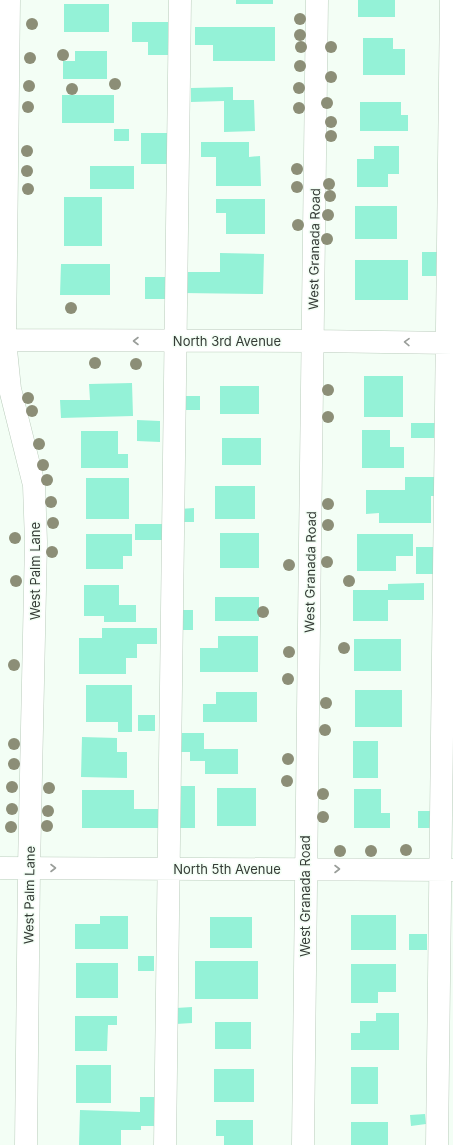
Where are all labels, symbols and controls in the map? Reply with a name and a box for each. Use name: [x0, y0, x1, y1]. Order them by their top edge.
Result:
street label: West Granada Road: [305, 188, 323, 310]
street label: North 3rd Avenue: [173, 333, 281, 349]
one-way arrow: [133, 337, 139, 345]
one-way arrow: [404, 338, 410, 346]
street label: West Granada Road: [301, 511, 319, 633]
street label: West Palm Lane: [27, 522, 43, 620]
street label: West Granada Road: [297, 835, 313, 957]
street label: West Palm Lane: [20, 846, 38, 944]
street label: North 5th Avenue: [173, 861, 281, 877]
one-way arrow: [50, 864, 56, 872]
one-way arrow: [334, 865, 340, 873]

